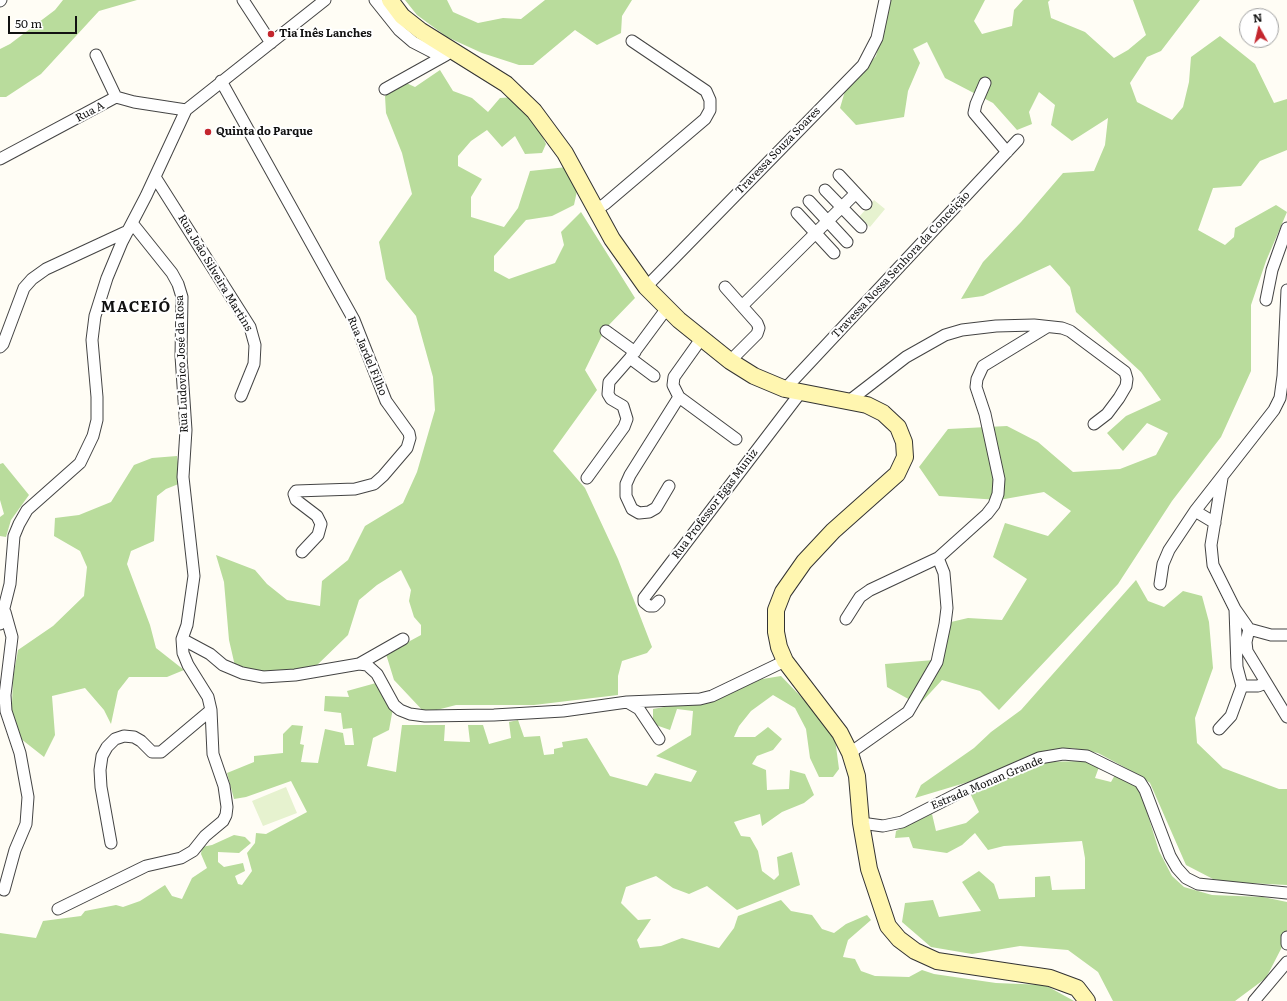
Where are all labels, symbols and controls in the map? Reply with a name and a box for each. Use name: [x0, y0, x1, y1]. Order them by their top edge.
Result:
scale bar: [10, 8, 79, 34]
north arrow: [1239, 8, 1279, 48]
text: N: [1252, 9, 1263, 26]
text: 50 m: [15, 14, 42, 32]
place label: Tia Inês Lanches: [279, 27, 372, 41]
marker: Tia Inês Lanches: [266, 29, 276, 39]
street label: Rua A: [73, 99, 107, 125]
street label: Travessa Souza Soares: [733, 105, 823, 197]
place label: Quinta do Parque: [216, 125, 313, 139]
marker: Quinta do Parque: [203, 127, 213, 137]
street label: Travessa Nossa Senhora da Conceição: [829, 189, 973, 341]
street label: Rua João Silveira Martins: [175, 212, 255, 334]
street label: Rua Ludovico José da Rosa: [173, 295, 191, 433]
district label: MACEIÓ: [101, 299, 171, 317]
street label: Rua Jardel Filho: [344, 314, 390, 398]
street label: Rua Professor Egas Muniz: [669, 447, 761, 561]
street label: Estrada Monan Grande: [929, 753, 1045, 813]

